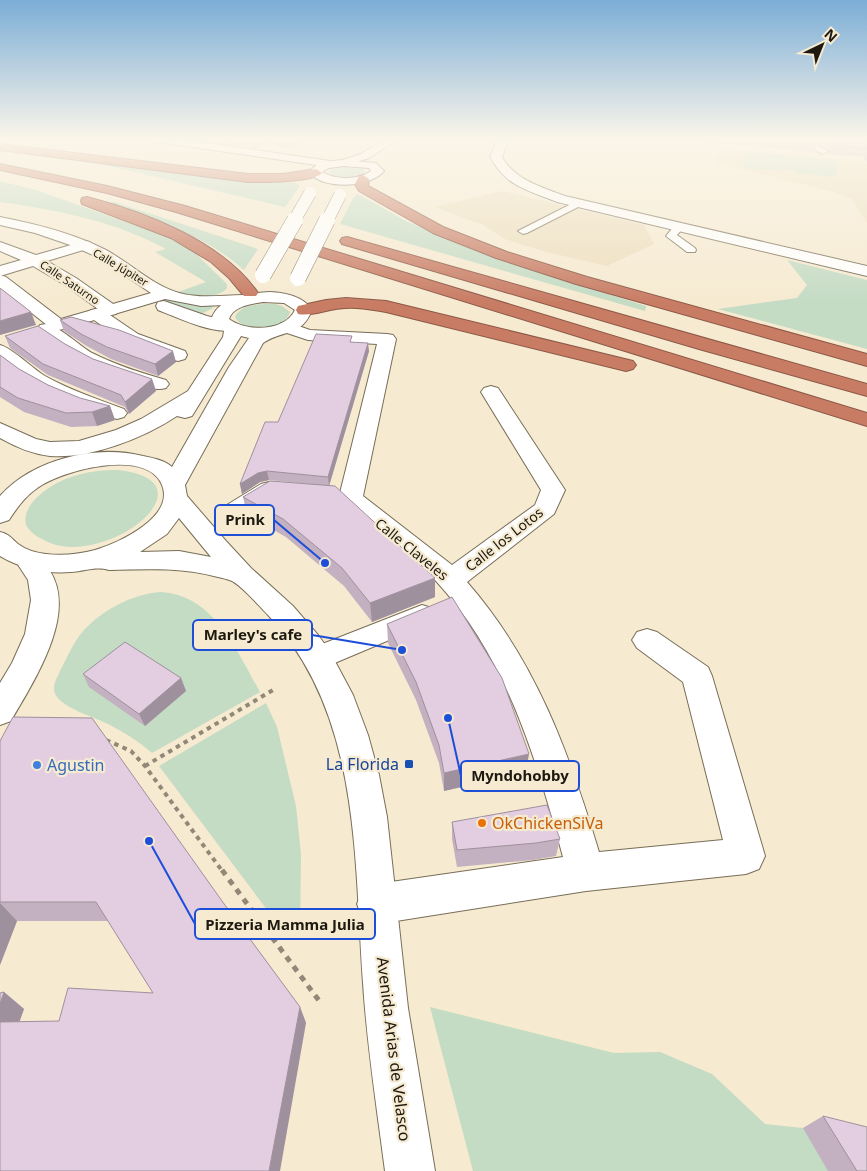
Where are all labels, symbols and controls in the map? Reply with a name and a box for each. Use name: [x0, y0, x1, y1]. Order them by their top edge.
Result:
north arrow: [797, 20, 847, 70]
text: N: [821, 24, 842, 46]
street label: Calle Júpiter: [91, 245, 152, 290]
street label: Calle Saturno: [37, 257, 103, 308]
street label: Calle los Lotos: [461, 502, 547, 575]
callout: Prink: [215, 505, 274, 535]
text: Prink: [225, 509, 265, 529]
street label: Calle Claveles: [371, 514, 453, 585]
callout: Marley's cafe: [193, 620, 312, 650]
text: Marley's cafe: [204, 624, 302, 644]
place label: La Florida: [326, 753, 399, 775]
place label: Agustin: [47, 754, 104, 776]
marker: La Florida: [403, 758, 415, 770]
marker: Agustin: [31, 759, 43, 771]
callout: Myndohobby: [461, 761, 579, 791]
text: Myndohobby: [471, 765, 569, 785]
place label: OkChickenSiVa: [492, 812, 603, 834]
marker: OkChickenSiVa: [476, 817, 488, 829]
callout: Pizzeria Mamma Julia: [195, 909, 375, 939]
text: Pizzeria Mamma Julia: [205, 914, 365, 934]
street label: Avenida Arias de Velasco: [372, 956, 416, 1142]

